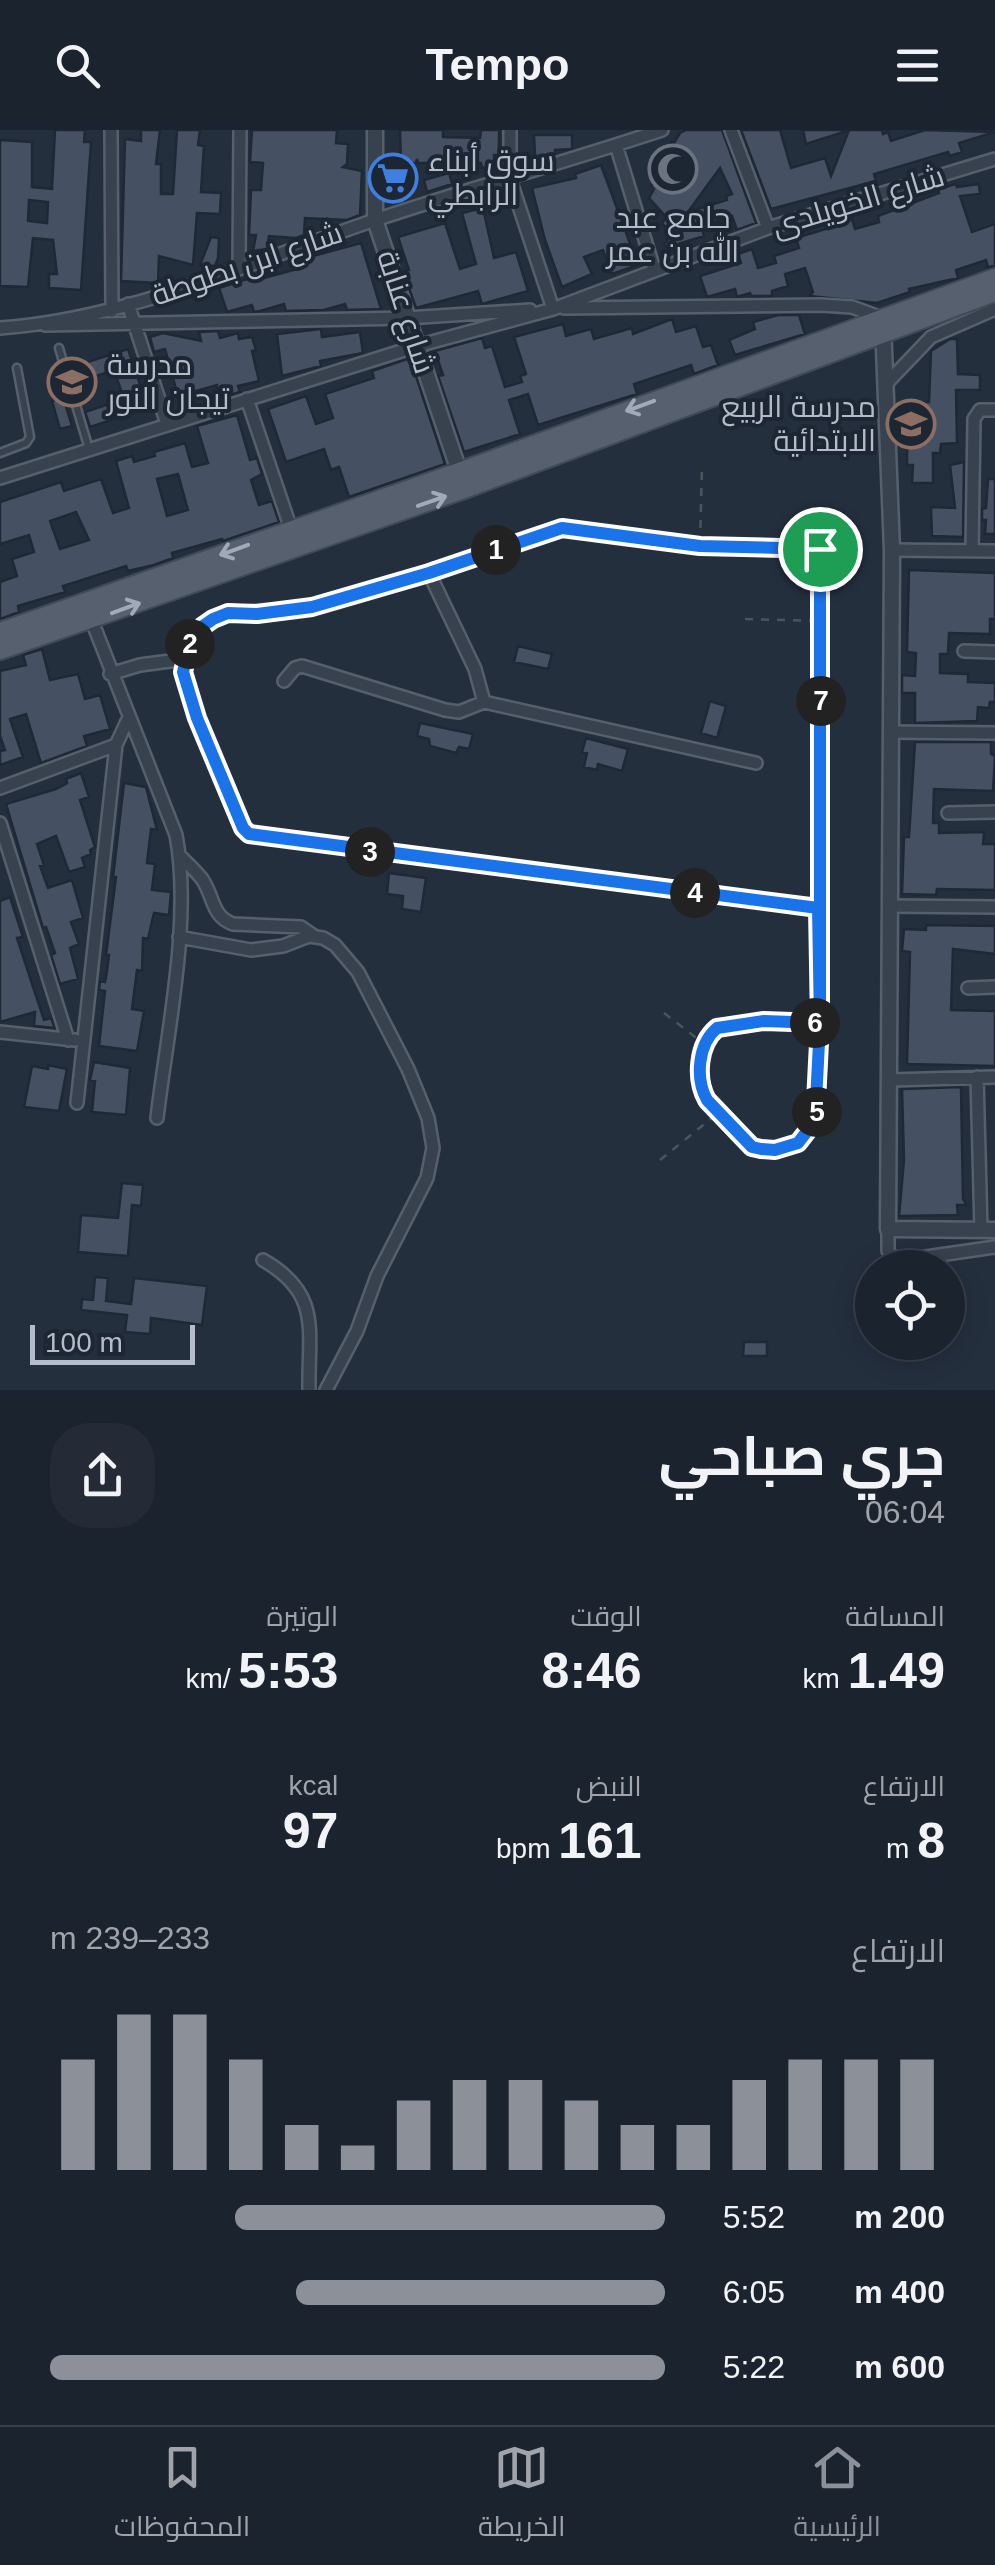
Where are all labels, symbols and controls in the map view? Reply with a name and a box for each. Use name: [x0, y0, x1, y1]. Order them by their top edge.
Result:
icon: search: [50, 38, 105, 93]
icon: menu: [890, 38, 945, 93]
text: Tempo: [425, 39, 570, 90]
place label: سوق أبناء الرابطي: [428, 142, 554, 218]
mosque icon: جامع عبد الله بن عمر: [647, 143, 699, 195]
supermarket icon: سوق أبناء الرابطي: [367, 152, 419, 204]
street label: شارع الخويلدى: [768, 159, 949, 246]
place label: جامع عبد الله بن عمر: [605, 201, 739, 270]
street label: شارع ابن بطوطة: [147, 215, 348, 315]
street label: شارع عنابة: [367, 246, 442, 379]
place label: مدرسة تيجان النور: [105, 348, 229, 416]
school or university icon: مدرسة تيجان النور: [46, 356, 98, 408]
place label: مدرسة الربيع الابتدائية: [721, 390, 876, 457]
one-way arrow: [625, 398, 656, 416]
school or university icon: مدرسة الربيع الابتدائية: [885, 398, 937, 450]
one-way arrow: [416, 490, 448, 508]
pin: [778, 507, 863, 592]
icon: arrive: [793, 522, 848, 577]
pin: 1: [471, 525, 521, 575]
text: 1: [488, 534, 504, 565]
one-way arrow: [219, 542, 251, 560]
one-way arrow: [109, 598, 140, 616]
pin: 2: [165, 619, 215, 669]
text: 2: [182, 628, 198, 659]
pin: 7: [796, 676, 846, 726]
text: 7: [813, 685, 829, 716]
pin: 3: [345, 827, 395, 877]
text: 3: [362, 836, 378, 867]
pin: 4: [670, 868, 720, 918]
text: 4: [687, 877, 703, 908]
pin: 6: [790, 998, 840, 1048]
text: 6: [807, 1007, 823, 1038]
pin: 5: [792, 1087, 842, 1137]
text: 5: [809, 1096, 825, 1127]
map controls: [855, 1250, 965, 1360]
button: locate: [855, 1250, 965, 1360]
scale bar: [30, 1320, 195, 1364]
text: 100 m: [45, 1327, 123, 1358]
button: share: [50, 1423, 155, 1528]
text: جري صباحي: [659, 1425, 945, 1487]
text: 06:04: [865, 1494, 945, 1530]
text: الوتيرة: [266, 1601, 338, 1632]
text: الوقت: [570, 1601, 642, 1632]
text: المسافة: [845, 1601, 945, 1632]
text: 5:53: [238, 1643, 338, 1699]
text: 8:46: [542, 1643, 642, 1699]
text: 1.49: [848, 1643, 945, 1699]
text: /km: [185, 1663, 238, 1694]
text: km: [803, 1663, 848, 1694]
text: kcal: [289, 1770, 338, 1801]
text: النبض: [576, 1771, 642, 1802]
text: الارتفاع: [863, 1771, 945, 1802]
text: 97: [283, 1803, 338, 1859]
text: 161: [558, 1813, 642, 1869]
text: 8: [917, 1813, 945, 1869]
text: bpm: [496, 1833, 558, 1864]
text: m: [886, 1833, 917, 1864]
text: 233–239 m: [50, 1920, 210, 1956]
text: الارتفاع: [851, 1933, 945, 1969]
text: 5:52: [723, 2199, 785, 2235]
text: 200 m: [854, 2199, 945, 2235]
text: 6:05: [723, 2274, 785, 2310]
text: 400 m: [854, 2274, 945, 2310]
text: 5:22: [723, 2349, 785, 2385]
text: 600 m: [854, 2349, 945, 2385]
tab: المحفوظات: [114, 2440, 250, 2552]
tab: الخريطة: [478, 2440, 565, 2552]
tab: الرئيسية: [793, 2440, 881, 2552]

